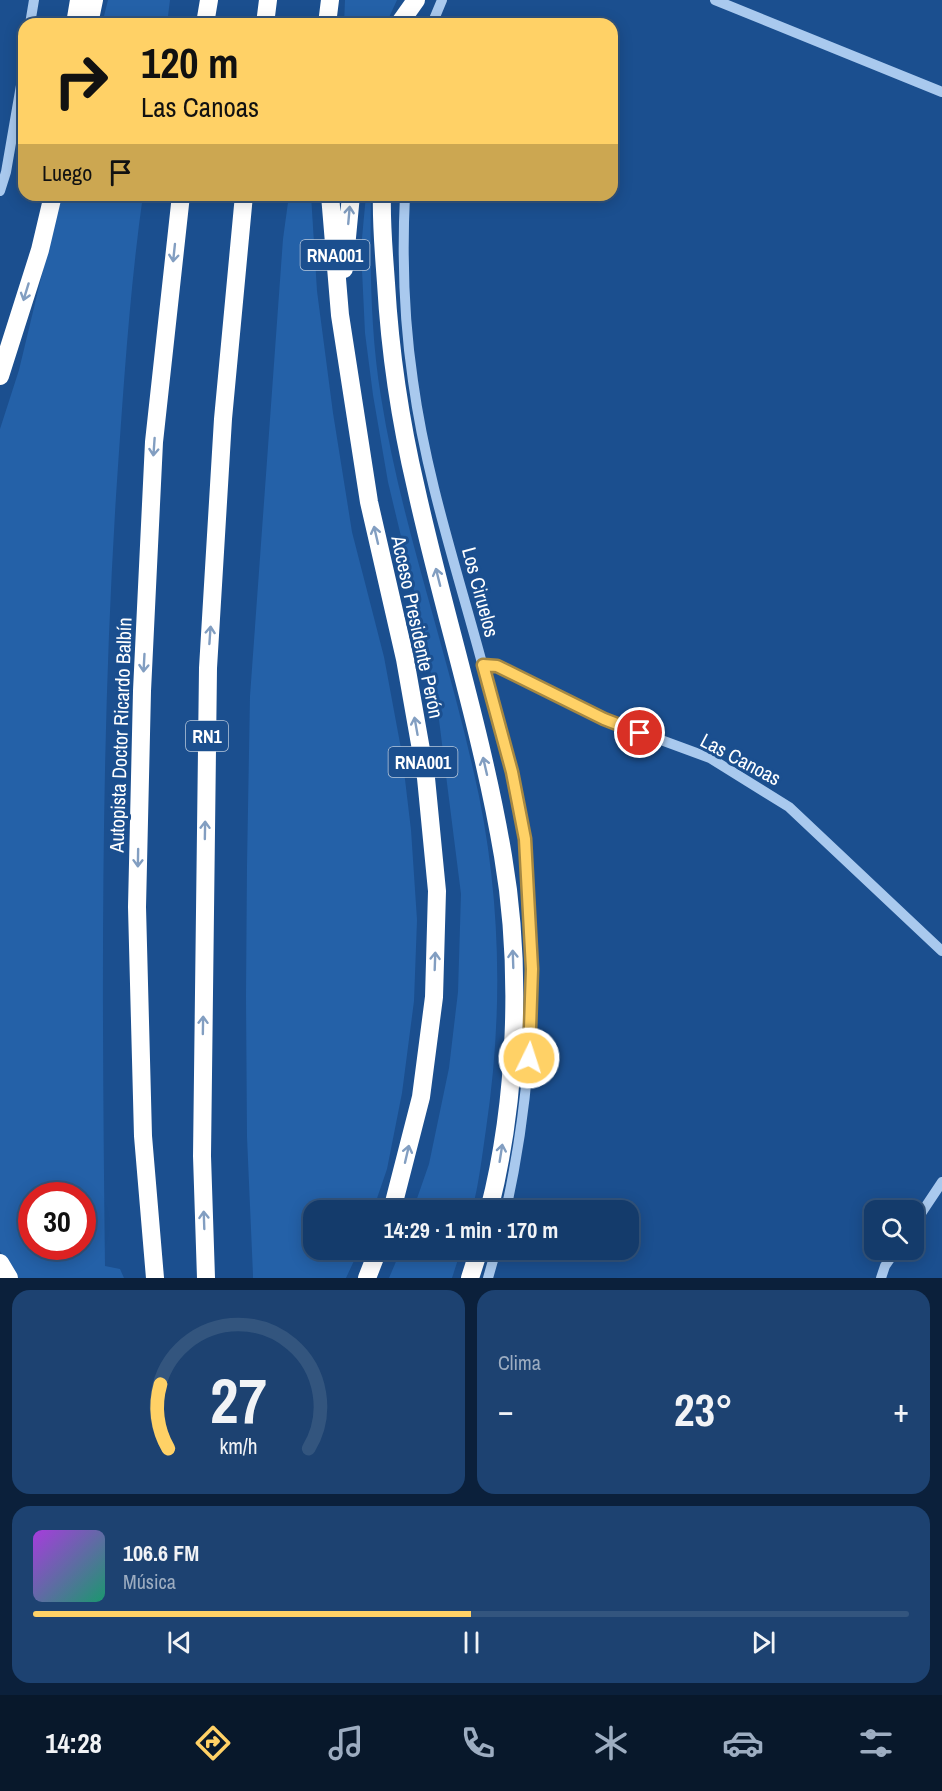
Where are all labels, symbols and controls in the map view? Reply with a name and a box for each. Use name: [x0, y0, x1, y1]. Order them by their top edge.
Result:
text: 120 m: [141, 35, 239, 91]
icon: right: [42, 42, 120, 120]
text: Las Canoas: [141, 89, 259, 125]
icon: arrive: [104, 156, 137, 189]
text: Luego: [42, 158, 92, 188]
one-way arrow: [344, 206, 355, 226]
road number: RNA001: [300, 240, 370, 270]
one-way arrow: [169, 243, 180, 263]
one-way arrow: [20, 282, 31, 301]
one-way arrow: [148, 437, 159, 457]
one-way arrow: [370, 526, 381, 545]
street label: Acceso Presidente Perón: [385, 532, 451, 721]
street label: Los Ciruelos: [456, 544, 506, 640]
one-way arrow: [432, 568, 444, 587]
street label: Autopista Doctor Ricardo Balbín: [102, 617, 138, 854]
one-way arrow: [204, 625, 215, 645]
one-way arrow: [138, 652, 149, 672]
pin: [614, 707, 665, 758]
icon: arrive: [623, 716, 656, 749]
one-way arrow: [411, 717, 422, 736]
road number: RN1: [186, 721, 228, 751]
street label: Las Canoas: [696, 727, 786, 791]
road number: RNA001: [388, 747, 458, 777]
one-way arrow: [479, 757, 490, 776]
one-way arrow: [199, 820, 211, 840]
one-way arrow: [133, 847, 144, 867]
one-way arrow: [507, 949, 518, 969]
one-way arrow: [429, 952, 440, 972]
one-way arrow: [197, 1015, 209, 1035]
position arrow: [497, 1026, 561, 1090]
one-way arrow: [495, 1144, 506, 1164]
one-way arrow: [402, 1145, 414, 1164]
speed limit sign: 30: [18, 1182, 96, 1260]
map controls: [864, 1200, 924, 1260]
button: search: [864, 1200, 924, 1260]
one-way arrow: [199, 1210, 210, 1230]
text: 14:29 · 1 min · 170 m: [384, 1215, 558, 1245]
text: Clima: [498, 1349, 541, 1376]
text: 27: [210, 1358, 267, 1442]
text: 23°: [674, 1379, 733, 1440]
text: −: [498, 1388, 514, 1432]
text: +: [893, 1388, 909, 1432]
text: km/h: [219, 1432, 258, 1461]
text: 106.6 FM: [123, 1538, 199, 1568]
text: Música: [123, 1568, 176, 1595]
icon: previous: [163, 1626, 196, 1659]
icon: pause: [455, 1626, 488, 1659]
icon: next: [747, 1626, 780, 1659]
icon: directions: [192, 1722, 234, 1764]
icon: music: [325, 1722, 367, 1764]
icon: phone: [457, 1722, 499, 1764]
icon: climate: [590, 1722, 632, 1764]
icon: car: [722, 1722, 764, 1764]
icon: filters: [855, 1722, 897, 1764]
text: 14:28: [45, 1725, 102, 1761]

